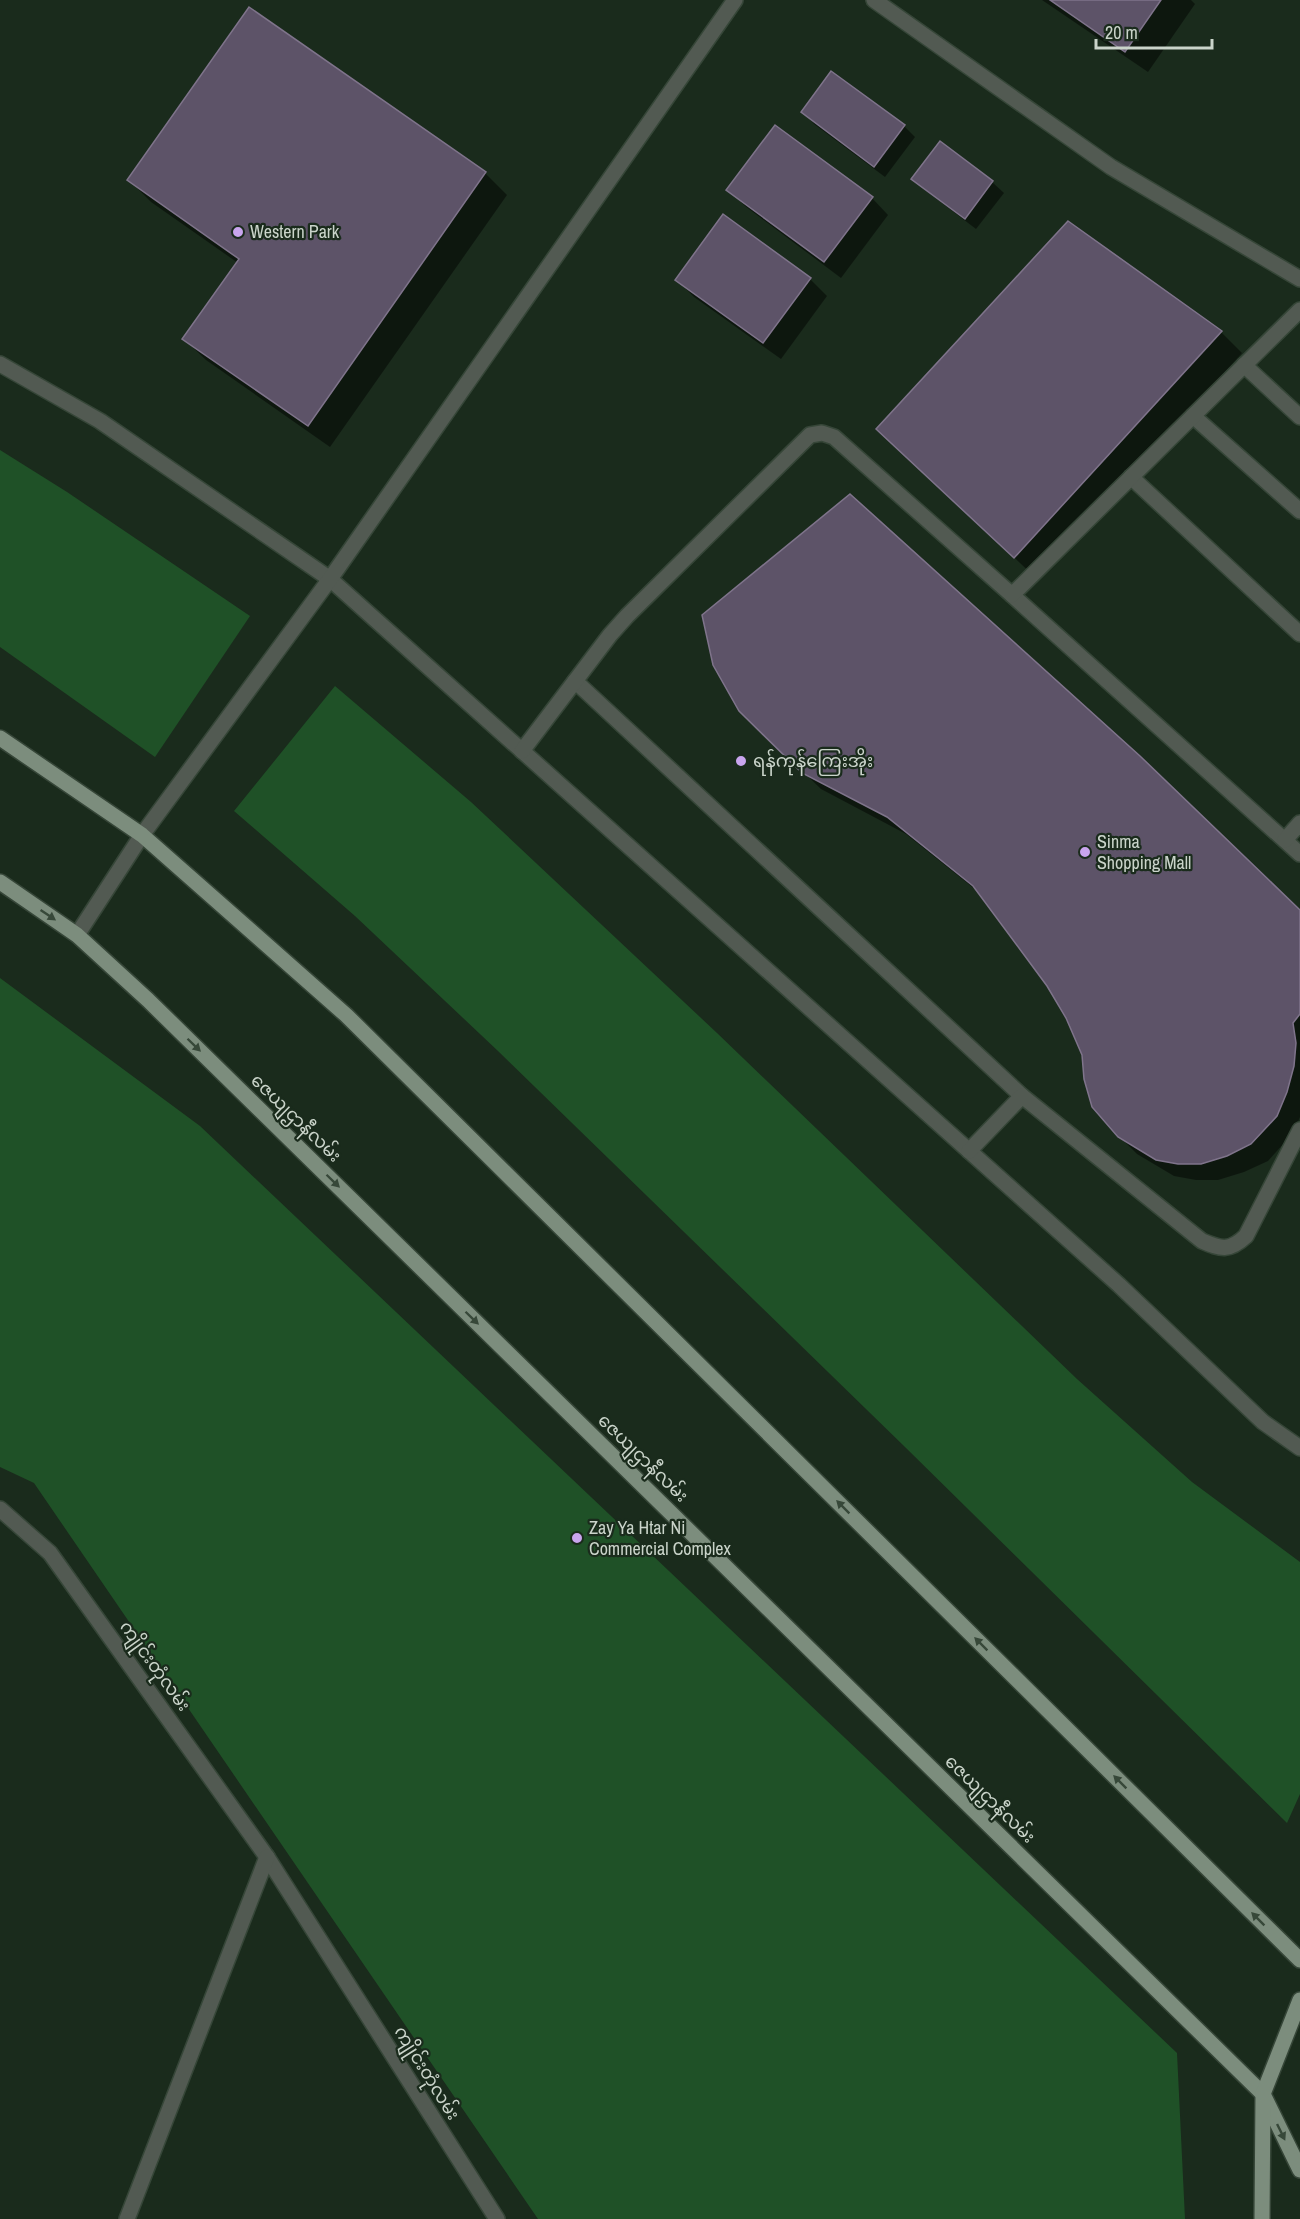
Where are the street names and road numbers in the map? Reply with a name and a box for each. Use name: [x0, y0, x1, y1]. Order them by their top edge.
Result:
street label: ဇေယျဌာနီလမ်း: [243, 1067, 348, 1170]
street label: ဇေယျဌာနီလမ်း: [590, 1407, 695, 1510]
street label: ကျိုင်းတုံလမ်း: [112, 1615, 198, 1718]
street label: ဇေယျဌာနီလမ်း: [937, 1748, 1042, 1851]
street label: ကျိုင်းတုံလမ်း: [386, 2020, 467, 2126]

